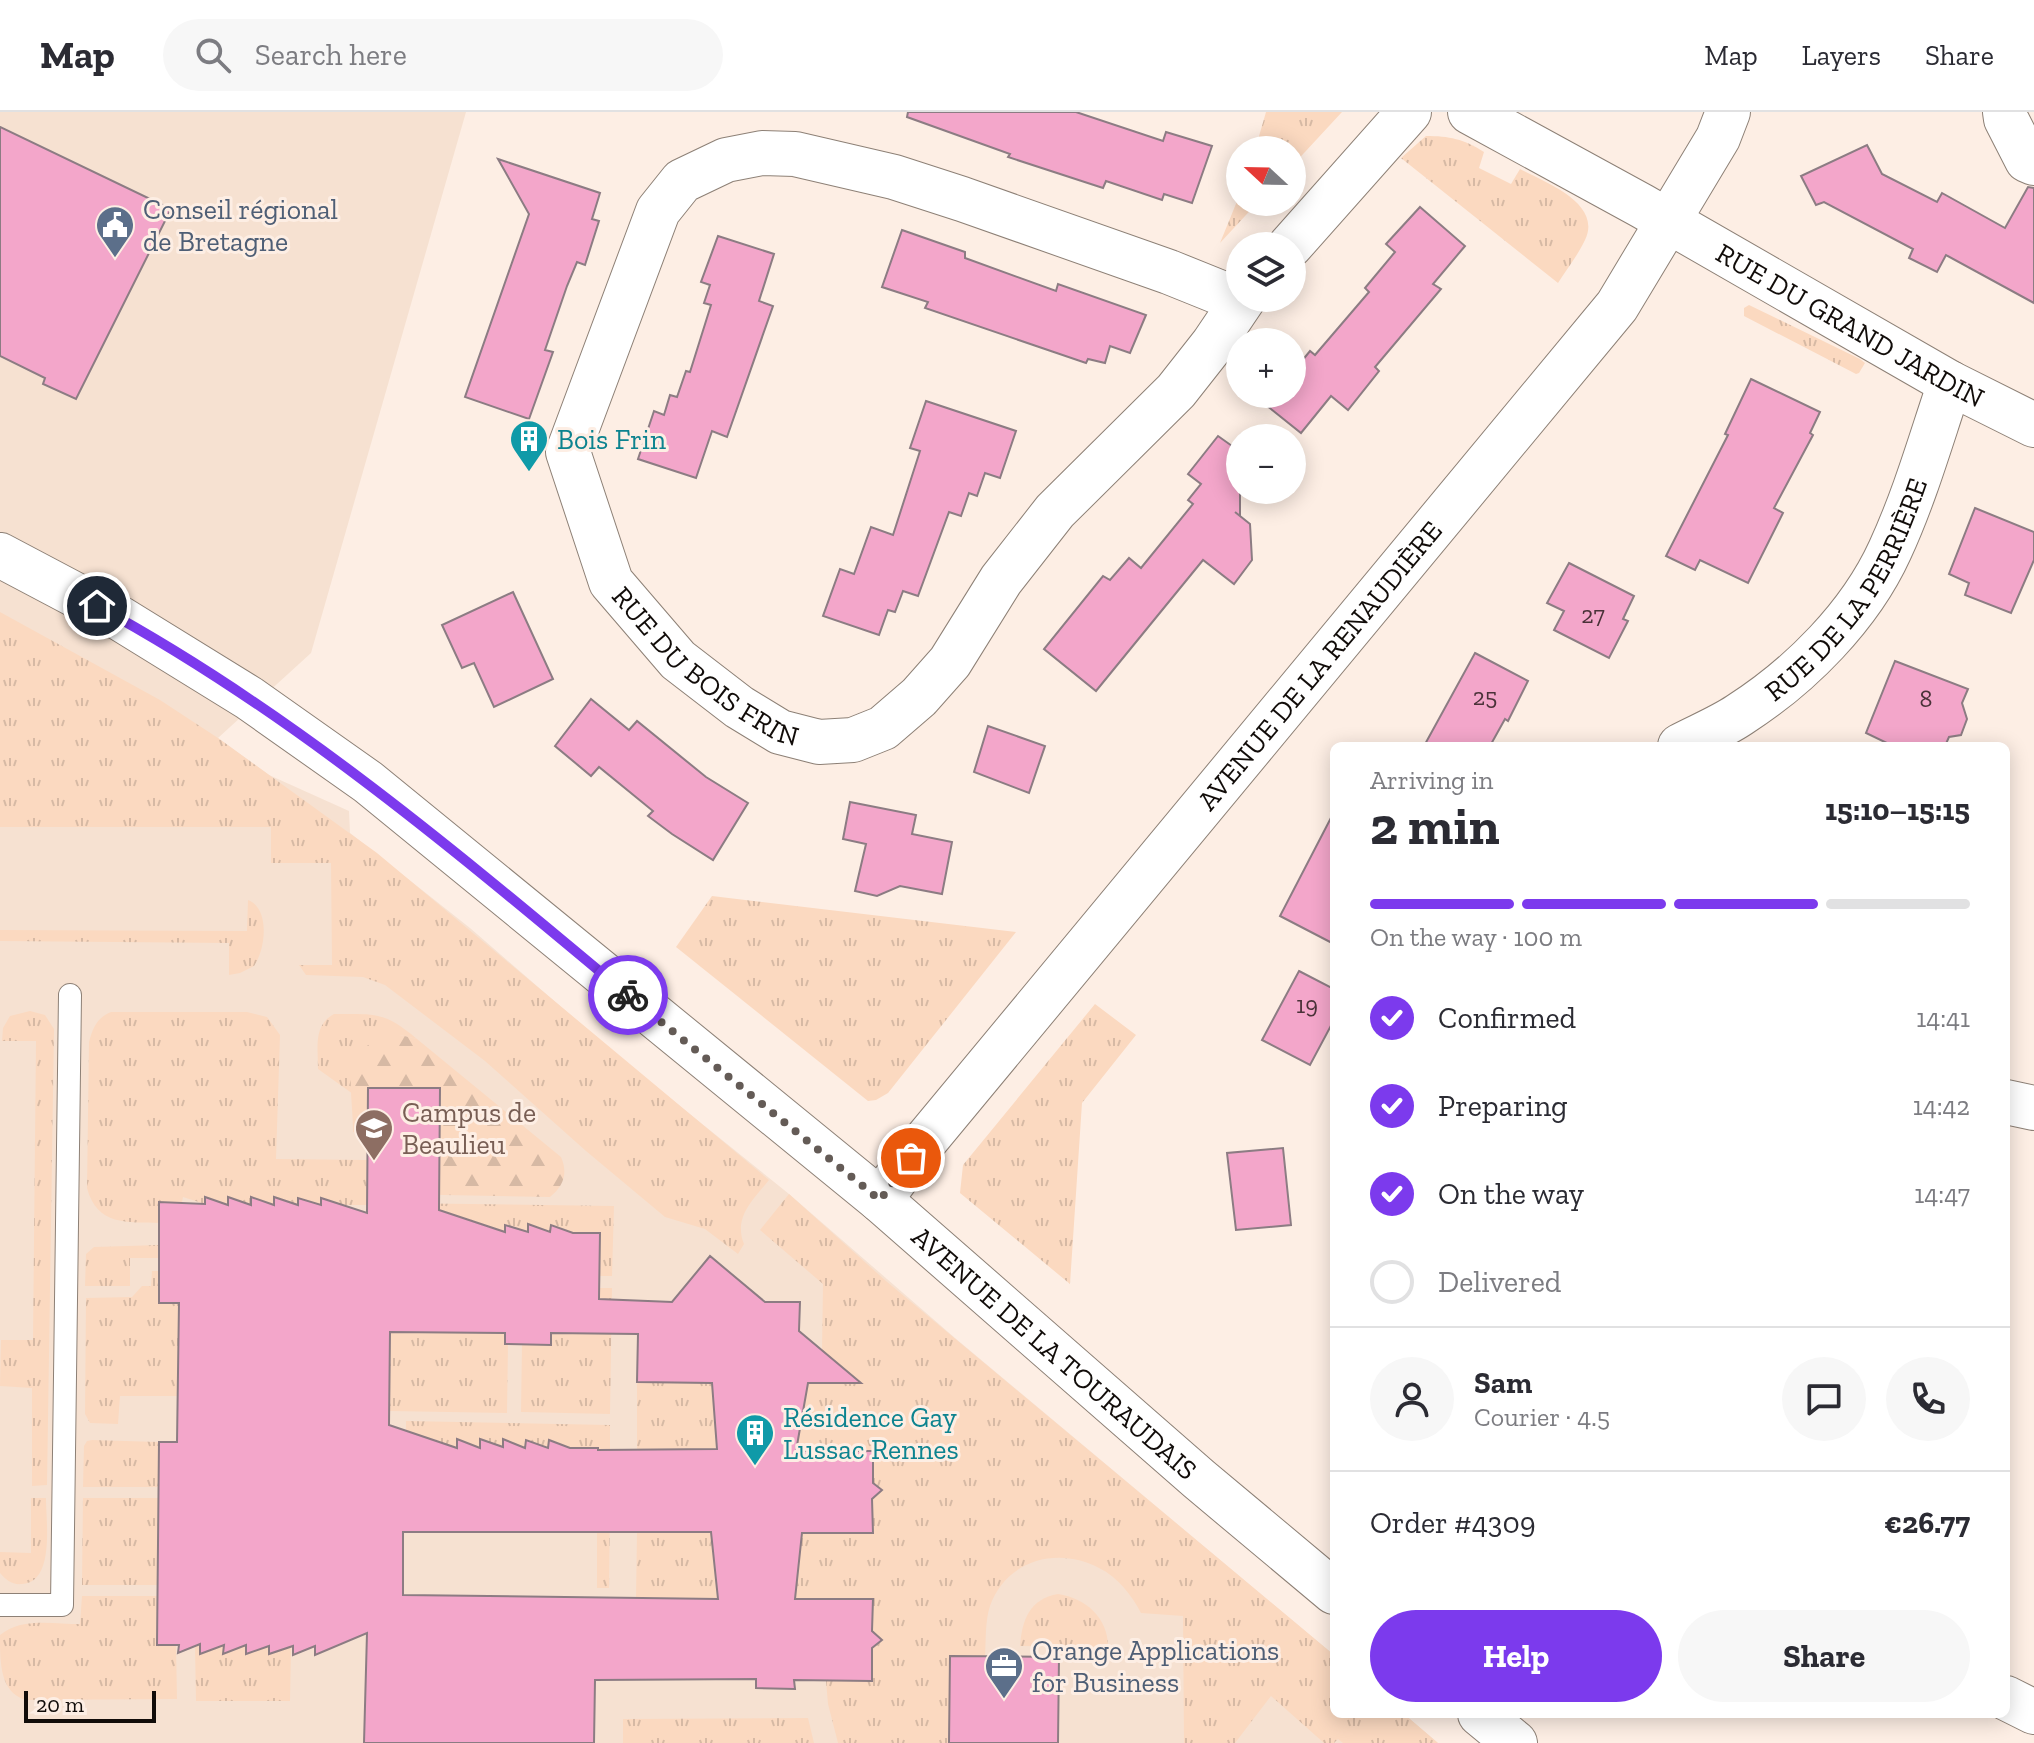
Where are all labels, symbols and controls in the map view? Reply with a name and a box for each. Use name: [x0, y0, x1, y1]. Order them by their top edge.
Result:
search box: [163, 19, 723, 91]
text: Map: [40, 32, 115, 78]
icon: search: [191, 33, 235, 77]
text: Search here: [255, 37, 407, 73]
text: Map: [1704, 39, 1758, 72]
text: Layers: [1802, 39, 1881, 72]
text: Share: [1925, 39, 1994, 72]
north arrow: [1226, 136, 1306, 216]
map controls: [1226, 136, 1306, 504]
place label: Conseil régional de Bretagne: [143, 193, 338, 258]
public building icon: Conseil régional de Bretagne: [94, 204, 136, 259]
button: layers: [1226, 232, 1306, 312]
street label: RUE DU GRAND JARDIN: [1710, 236, 1990, 414]
button: +: [1226, 328, 1306, 408]
building icon: Bois Frin: [508, 418, 550, 473]
place label: Bois Frin: [557, 423, 666, 456]
button: −: [1226, 424, 1306, 504]
street label: RUE DE LA PERRIÈRE: [1758, 474, 1934, 708]
street label: AVENUE DE LA RENAUDIÈRE: [1190, 515, 1449, 817]
pin: [63, 572, 131, 640]
street label: RUE DU BOIS FRIN: [605, 580, 802, 753]
icon: home: [75, 584, 119, 628]
house number: 27: [1581, 600, 1605, 629]
house number: 25: [1473, 682, 1497, 711]
house number: 8: [1920, 684, 1932, 713]
text: Arriving in: [1370, 764, 1493, 796]
text: 15:10–15:15: [1825, 792, 1970, 828]
text: 2 min: [1370, 795, 1500, 857]
text: On the way · 100 m: [1370, 921, 1582, 953]
courier: [588, 955, 668, 1035]
icon: bike: [606, 973, 650, 1017]
house number: 19: [1296, 990, 1318, 1019]
icon: check: [1370, 996, 1414, 1040]
text: Confirmed: [1438, 1000, 1576, 1036]
text: 14:41: [1916, 1002, 1970, 1034]
icon: check: [1370, 1084, 1414, 1128]
text: Preparing: [1438, 1088, 1568, 1124]
text: 14:42: [1913, 1090, 1970, 1122]
place label: Campus de Beaulieu: [402, 1096, 536, 1161]
school or university icon: Campus de Beaulieu: [353, 1107, 395, 1162]
pin: [877, 1124, 945, 1192]
icon: bag: [889, 1136, 933, 1180]
icon: check: [1370, 1172, 1414, 1216]
text: On the way: [1438, 1176, 1584, 1212]
text: 14:47: [1914, 1178, 1970, 1210]
street label: AVENUE DE LA TOURAUDAIS: [905, 1220, 1204, 1487]
text: Delivered: [1438, 1264, 1561, 1300]
button: person: [1370, 1357, 1454, 1441]
button: chat: [1782, 1357, 1866, 1441]
button: phone: [1886, 1357, 1970, 1441]
text: Sam: [1474, 1365, 1532, 1401]
place label: Résidence Gay Lussac Rennes: [783, 1401, 959, 1466]
text: Courier · 4.5: [1474, 1401, 1610, 1433]
building icon: Résidence Gay Lussac Rennes: [734, 1412, 776, 1467]
text: Order #4309: [1370, 1505, 1536, 1541]
text: €26.77: [1884, 1505, 1970, 1541]
button: Help: [1370, 1610, 1662, 1702]
button: Share: [1678, 1610, 1970, 1702]
place label: Orange Applications for Business: [1032, 1634, 1279, 1699]
office icon: Orange Applications for Business: [983, 1645, 1025, 1700]
scale bar: [24, 1687, 156, 1723]
text: 20 m: [36, 1691, 84, 1718]

